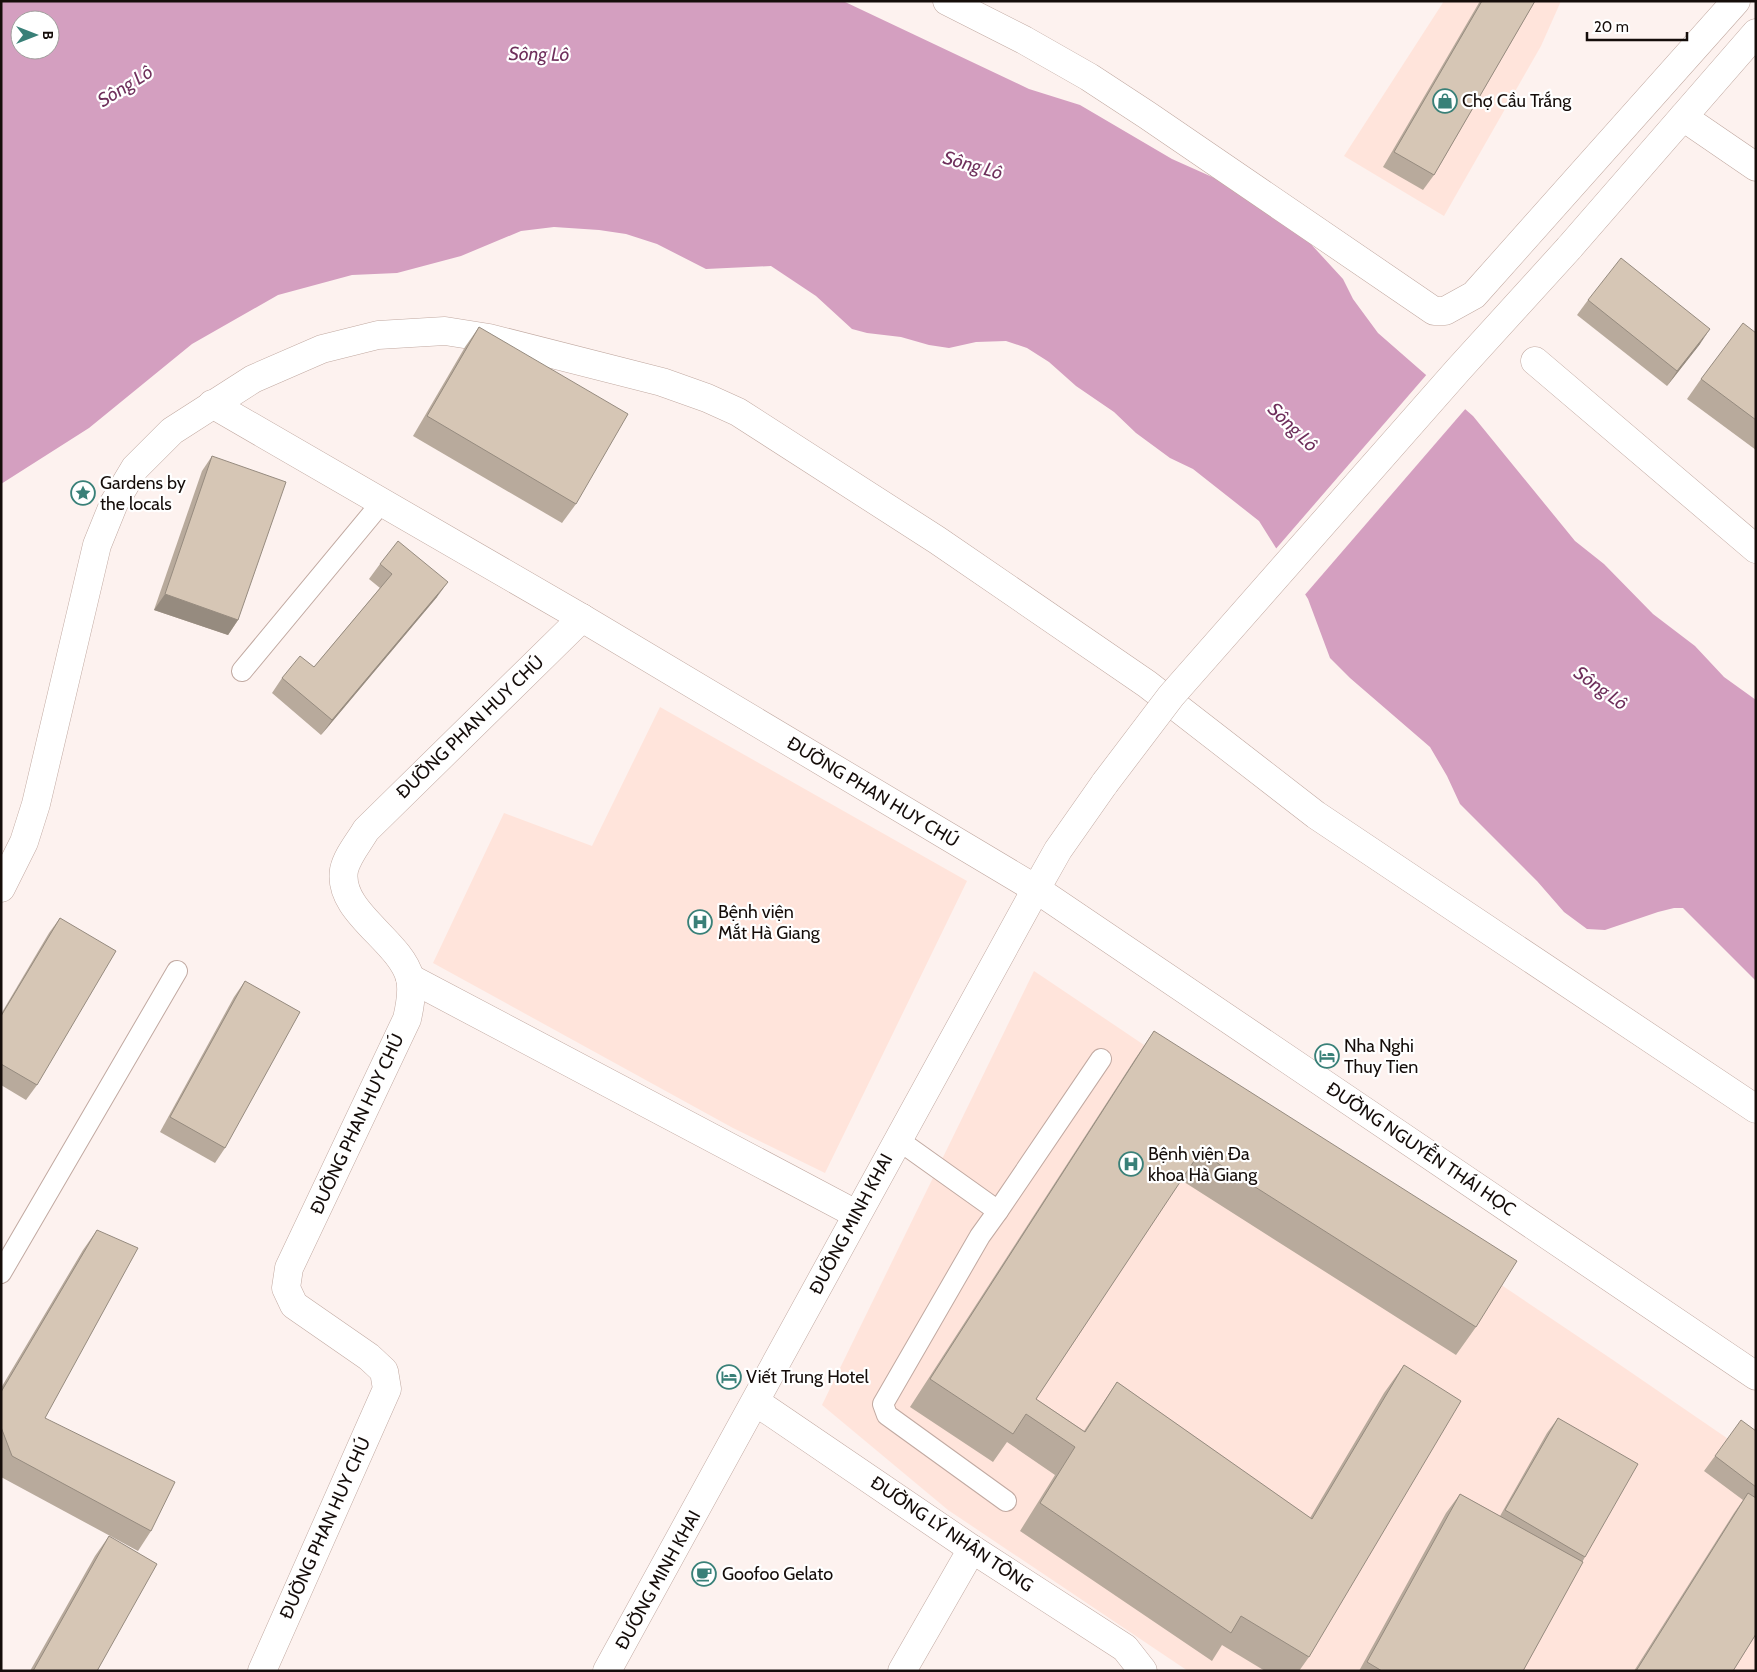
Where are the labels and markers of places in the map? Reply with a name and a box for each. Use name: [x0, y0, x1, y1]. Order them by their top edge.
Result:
shop icon: Chợ Cầu Trắng: [1432, 88, 1458, 114]
place label: Chợ Cầu Trắng: [1462, 90, 1572, 112]
place label: Gardens by the locals: [100, 472, 186, 515]
place icon: Gardens by the locals: [70, 480, 96, 506]
place label: Bệnh viện Mắt Hà Giang: [718, 901, 821, 944]
hospital icon: Bệnh viện Mắt Hà Giang: [687, 909, 713, 935]
place label: Nha Nghi Thuy Tien: [1344, 1035, 1418, 1078]
hotel icon: Nha Nghi Thuy Tien: [1314, 1043, 1340, 1069]
place label: Bệnh viện Đa khoa Hà Giang: [1148, 1143, 1258, 1186]
hospital icon: Bệnh viện Đa khoa Hà Giang: [1118, 1151, 1144, 1177]
hotel icon: Viết Trung Hotel: [716, 1364, 742, 1390]
place label: Viết Trung Hotel: [746, 1366, 870, 1388]
cafe icon: Goofoo Gelato: [691, 1561, 717, 1587]
place label: Goofoo Gelato: [722, 1563, 833, 1585]

